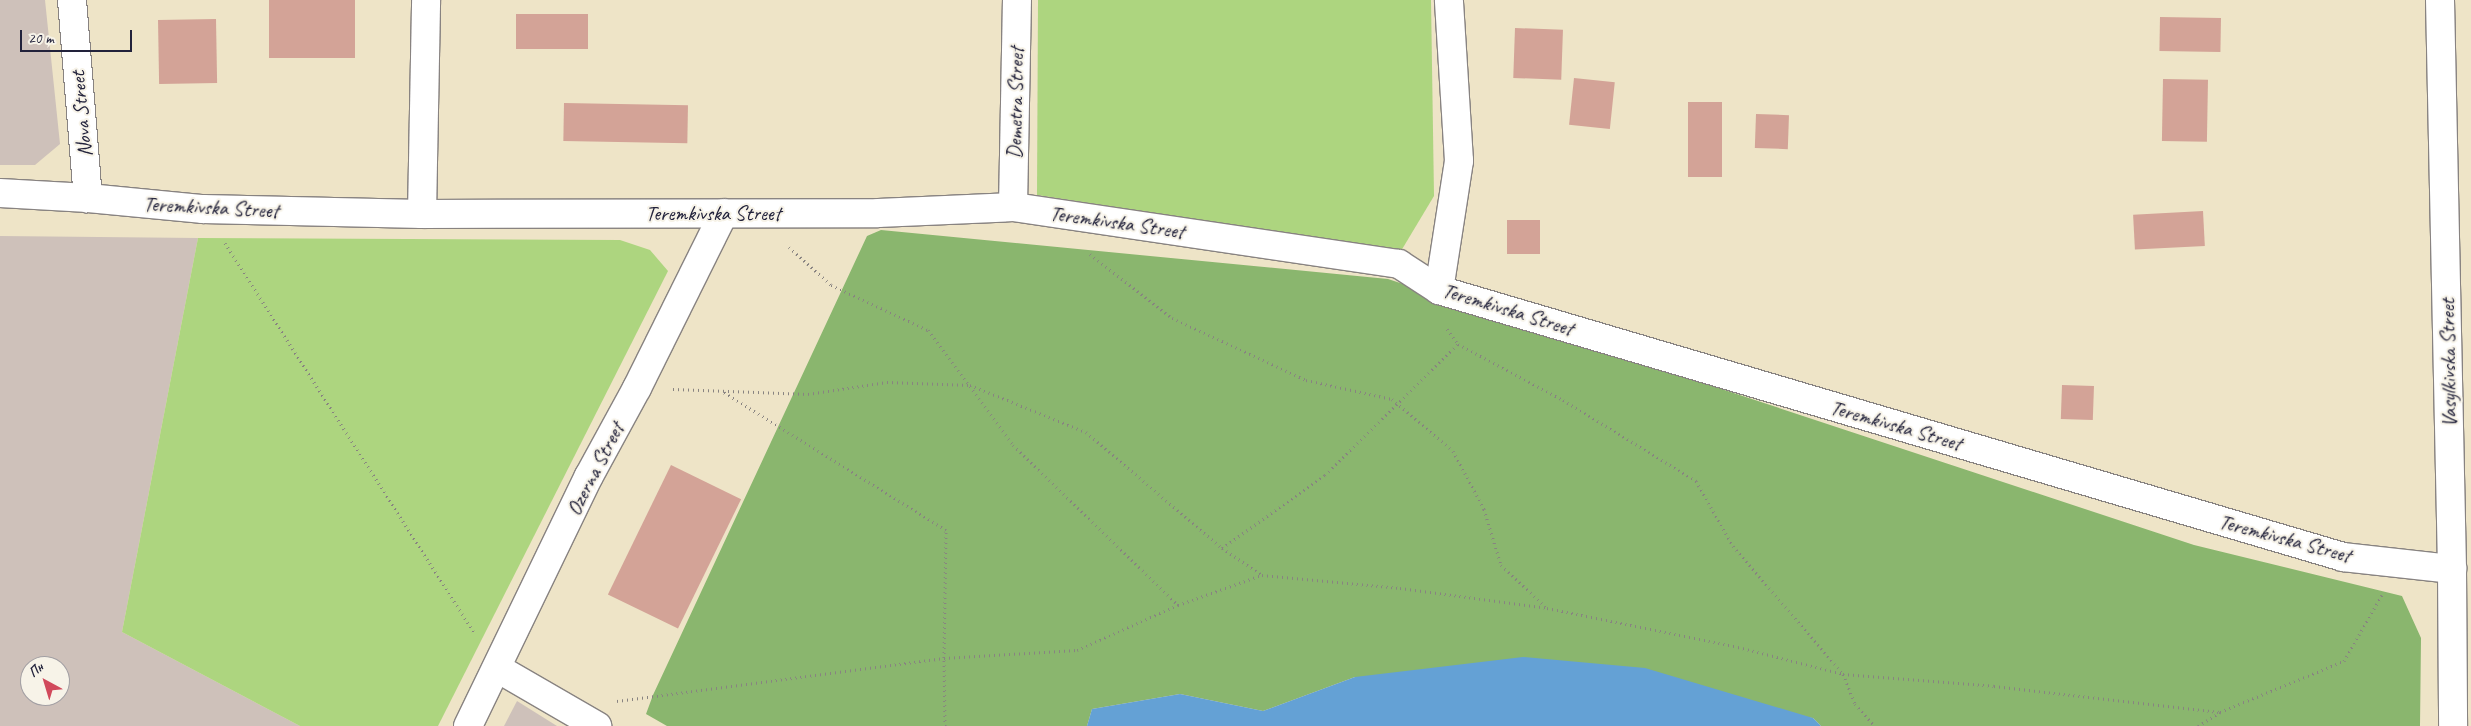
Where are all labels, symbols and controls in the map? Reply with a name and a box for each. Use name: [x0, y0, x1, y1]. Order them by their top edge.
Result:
scale bar: [22, 20, 135, 52]
text: 20 m: [28, 29, 54, 48]
street label: Demetra Street: [1001, 47, 1029, 159]
street label: Nova Street: [65, 70, 97, 158]
street label: Teremkivska Street: [143, 191, 279, 223]
street label: Teremkivska Street: [645, 200, 781, 226]
street label: Teremkivska Street: [1048, 200, 1186, 244]
street label: Teremkivska Street: [1440, 277, 1576, 341]
street label: Vasylkivska Street: [2434, 298, 2462, 428]
street label: Teremkivska Street: [1828, 394, 1964, 456]
street label: Ozerna Street: [561, 418, 629, 520]
street label: Teremkivska Street: [2216, 508, 2354, 568]
north arrow: [20, 656, 70, 706]
text: Пн: [25, 659, 47, 681]

